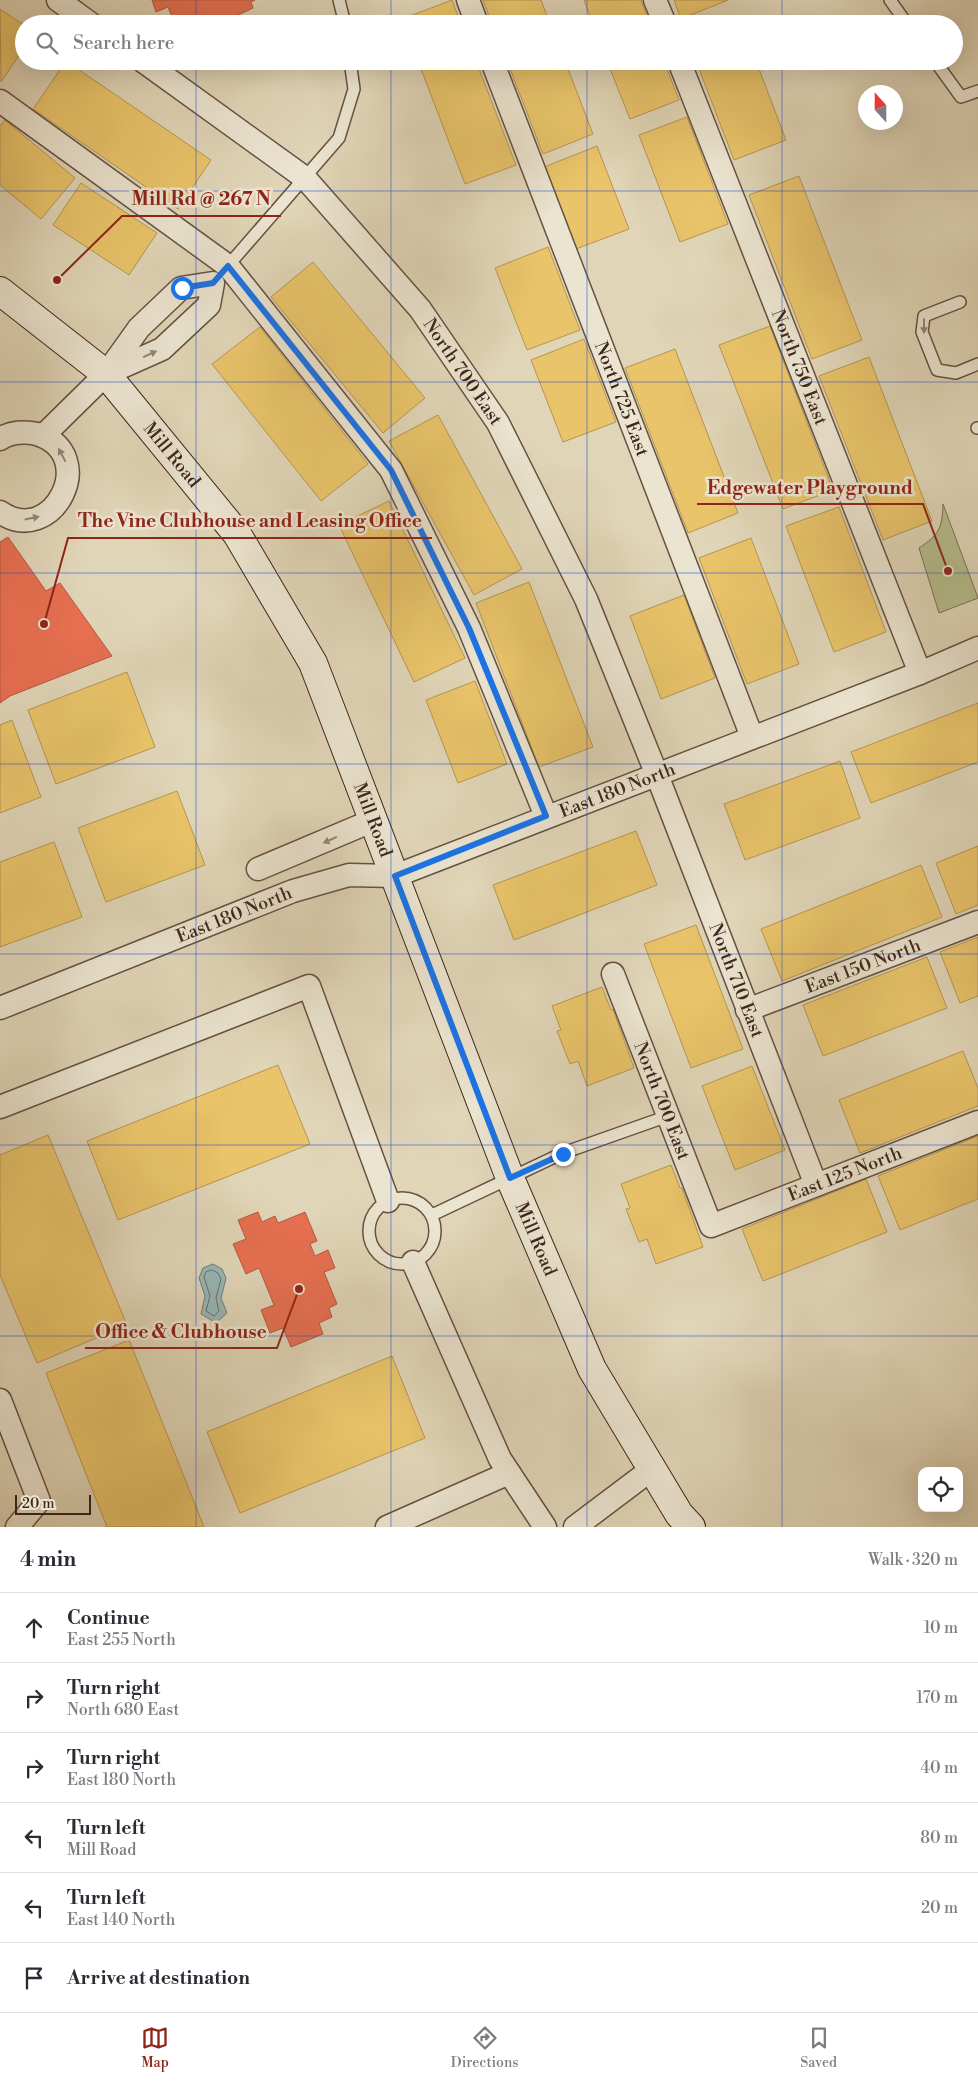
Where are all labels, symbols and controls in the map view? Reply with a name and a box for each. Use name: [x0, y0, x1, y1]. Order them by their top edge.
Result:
search box: [15, 15, 963, 70]
icon: search: [33, 29, 61, 57]
text: Search here: [73, 31, 174, 55]
north arrow: [858, 85, 903, 130]
callout: Mill Rd @ 267 N: [122, 182, 281, 216]
text: Mill Rd @ 267 N: [131, 187, 271, 211]
route start: [171, 277, 194, 300]
street label: North 750 East: [766, 306, 833, 429]
street label: North 700 East: [418, 314, 508, 430]
one-way arrow: [920, 318, 928, 334]
street label: North 725 East: [589, 338, 655, 460]
one-way arrow: [143, 349, 157, 357]
street label: Mill Road: [139, 417, 206, 493]
one-way arrow: [58, 448, 66, 463]
callout: Edgewater Playground: [697, 470, 923, 504]
text: Edgewater Playground: [707, 476, 913, 500]
callout: The Vine Clubhouse and Leasing Office: [68, 504, 432, 538]
text: The Vine Clubhouse and Leasing Office: [78, 509, 422, 533]
one-way arrow: [24, 513, 40, 521]
street label: East 180 North: [556, 757, 679, 823]
street label: Mill Road: [348, 779, 398, 861]
one-way arrow: [323, 837, 337, 845]
street label: East 180 North: [173, 881, 296, 948]
street label: North 710 East: [704, 920, 769, 1042]
street label: East 150 North: [802, 933, 924, 998]
street label: North 700 East: [629, 1038, 696, 1164]
street label: East 125 North: [784, 1141, 905, 1206]
route end: [552, 1143, 575, 1166]
street label: Mill Road: [510, 1199, 562, 1280]
callout: Office & Clubhouse: [85, 1314, 277, 1348]
text: Office & Clubhouse: [95, 1320, 267, 1344]
map controls: [918, 1467, 963, 1512]
button: locate: [918, 1467, 963, 1512]
scale bar: [15, 1492, 91, 1515]
text: 20 m: [22, 1495, 54, 1513]
text: 4 min: [20, 1547, 76, 1573]
text: Walk · 320 m: [868, 1550, 958, 1570]
text: Continue: [67, 1606, 150, 1630]
icon: ahead: [20, 1614, 48, 1642]
text: 10 m: [924, 1618, 958, 1638]
text: East 255 North: [67, 1630, 176, 1650]
text: Turn right: [67, 1676, 160, 1700]
icon: right: [20, 1684, 48, 1712]
text: 170 m: [916, 1688, 958, 1708]
text: North 680 East: [67, 1700, 179, 1720]
text: Turn right: [67, 1746, 160, 1770]
icon: right: [20, 1754, 48, 1782]
text: 40 m: [921, 1758, 958, 1778]
text: East 180 North: [67, 1770, 176, 1790]
text: Turn left: [67, 1816, 146, 1840]
icon: left: [20, 1824, 48, 1852]
text: 80 m: [920, 1828, 958, 1848]
text: Mill Road: [67, 1840, 136, 1860]
text: Turn left: [67, 1886, 146, 1910]
icon: left: [20, 1894, 48, 1922]
text: 20 m: [921, 1898, 958, 1918]
text: East 140 North: [67, 1910, 175, 1930]
icon: arrive: [20, 1964, 48, 1992]
text: Arrive at destination: [67, 1966, 250, 1990]
tab: Map: [141, 2024, 169, 2072]
tab: Directions: [451, 2024, 518, 2072]
tab: Saved: [800, 2024, 837, 2072]

